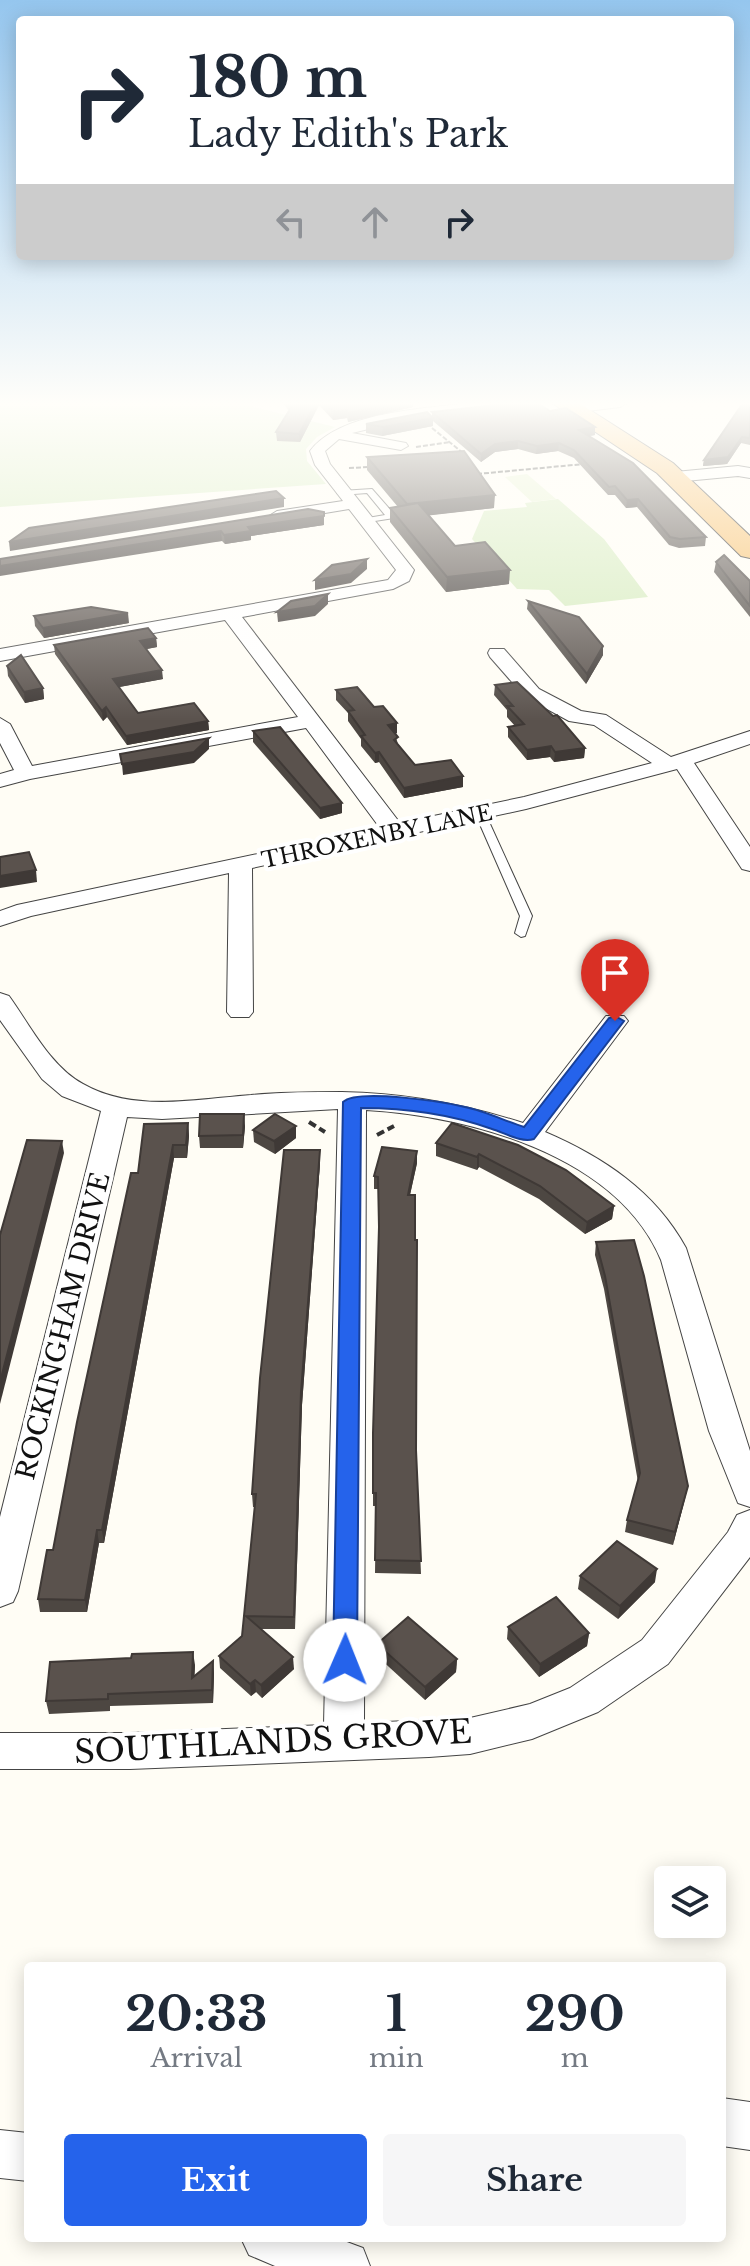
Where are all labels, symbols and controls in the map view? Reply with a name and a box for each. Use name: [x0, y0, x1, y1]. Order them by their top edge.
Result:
text: 180 m: [188, 43, 367, 112]
icon: right: [56, 48, 160, 152]
text: Lady Edith's Park: [188, 112, 508, 157]
icon: left: [269, 200, 313, 244]
icon: ahead: [353, 200, 397, 244]
icon: right: [437, 200, 481, 244]
street label: THROXENBY LANE: [259, 799, 495, 874]
pin: [581, 939, 649, 1021]
icon: arrive: [593, 951, 637, 995]
street label: ROCKINGHAM DRIVE: [9, 1169, 117, 1483]
position arrow: [303, 1618, 387, 1702]
street label: SOUTHLANDS GROVE: [73, 1712, 473, 1772]
map controls: [654, 1866, 726, 1938]
button: layers: [654, 1866, 726, 1938]
text: 20:33: [125, 1984, 268, 2044]
text: 1: [386, 1984, 407, 2044]
text: 290: [525, 1984, 625, 2044]
text: Arrival: [150, 2042, 242, 2074]
text: min: [369, 2042, 424, 2074]
text: m: [561, 2042, 589, 2074]
button: Exit: [64, 2134, 367, 2226]
button: Share: [383, 2134, 686, 2226]

